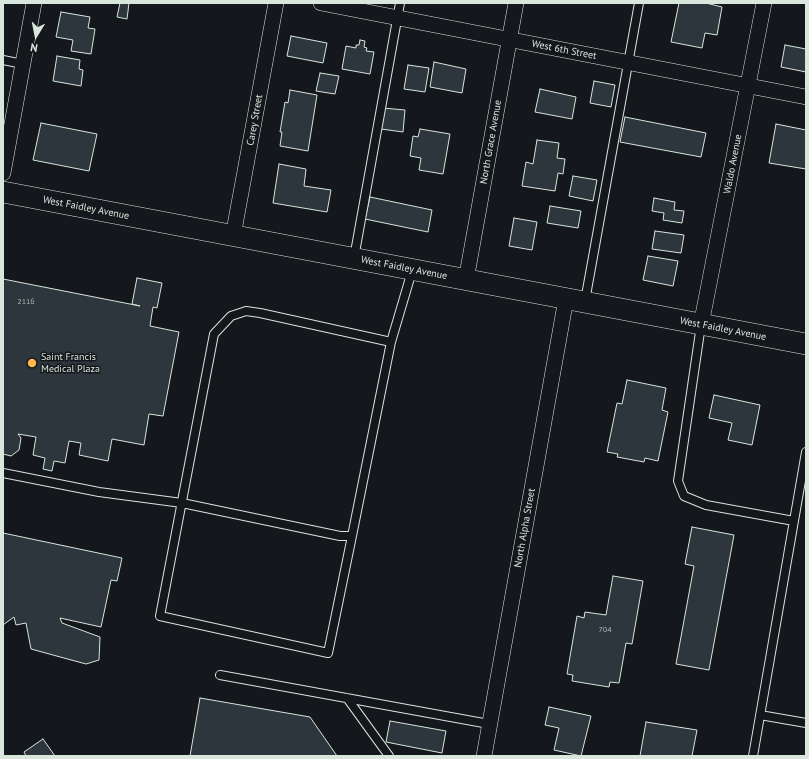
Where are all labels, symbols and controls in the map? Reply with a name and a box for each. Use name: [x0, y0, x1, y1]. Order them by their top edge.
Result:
north arrow: [16, 16, 56, 56]
street label: West 6th Street: [531, 38, 597, 62]
text: N: [29, 40, 39, 55]
street label: Carey Street: [245, 94, 265, 146]
street label: North Grace Avenue: [478, 99, 504, 185]
street label: Waldo Avenue: [721, 133, 745, 195]
street label: West Faidley Avenue: [42, 194, 130, 222]
street label: West Faidley Avenue: [360, 254, 448, 282]
house number: 2116: [17, 297, 35, 307]
street label: West Faidley Avenue: [679, 315, 767, 343]
place label: Saint Francis Medical Plaza: [41, 351, 100, 374]
marker: Saint Francis Medical Plaza: [26, 357, 38, 369]
street label: North Alpha Street: [512, 487, 538, 569]
house number: 704: [598, 625, 612, 635]

